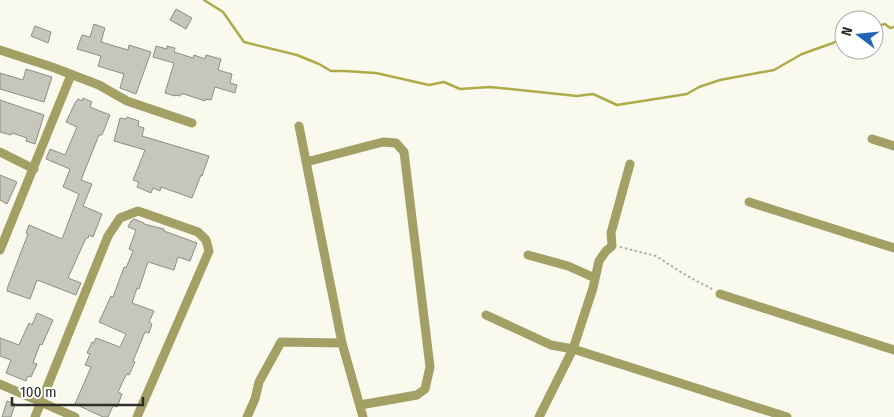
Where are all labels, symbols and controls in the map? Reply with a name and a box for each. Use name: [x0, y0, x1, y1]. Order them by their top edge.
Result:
north arrow: [834, 10, 884, 60]
text: N: [838, 25, 856, 38]
scale bar: [12, 374, 144, 406]
text: 100 m: [20, 383, 57, 401]

